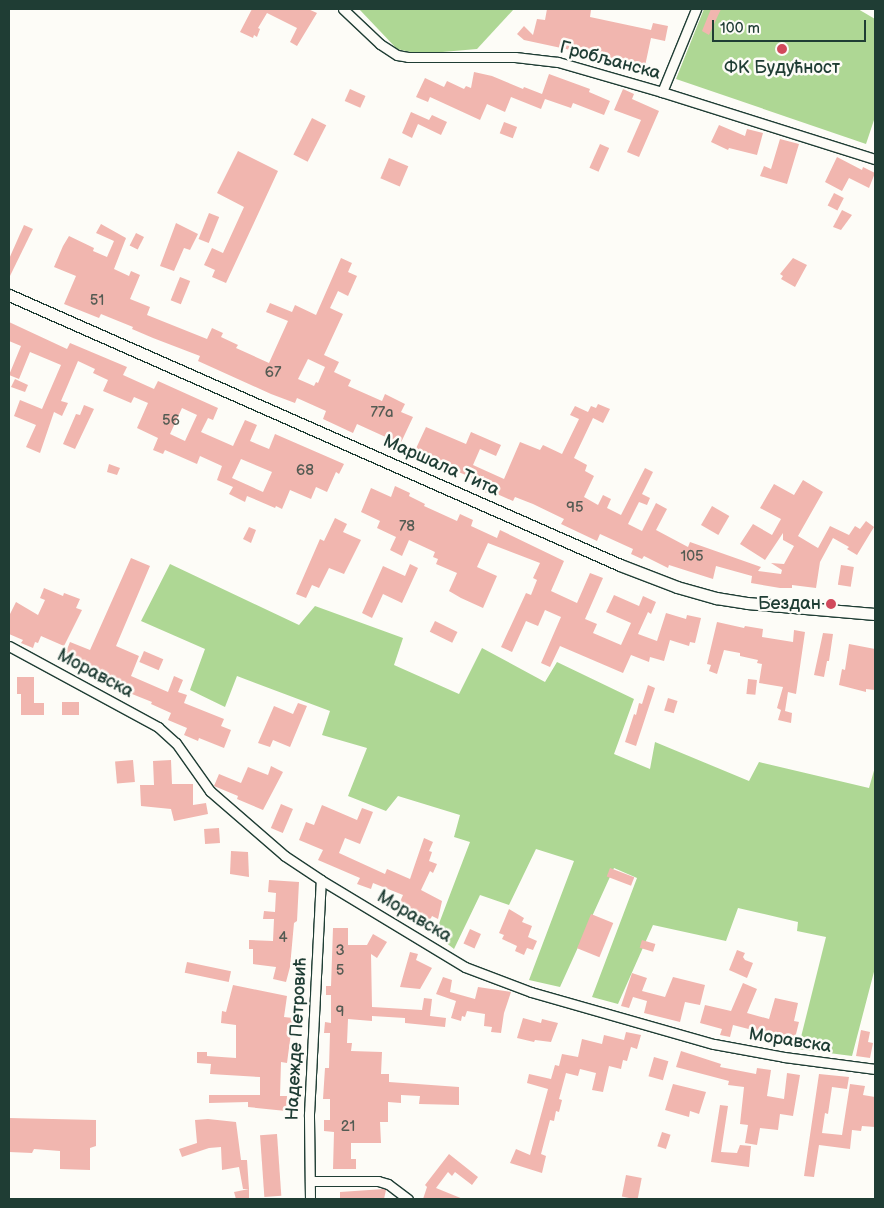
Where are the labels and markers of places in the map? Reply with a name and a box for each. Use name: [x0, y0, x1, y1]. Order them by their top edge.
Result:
marker: ФК Будућност: [776, 43, 788, 55]
place label: ФК Будућност: [724, 57, 840, 79]
place label: Бездан: [758, 593, 821, 615]
marker: Бездан: [825, 598, 837, 610]

